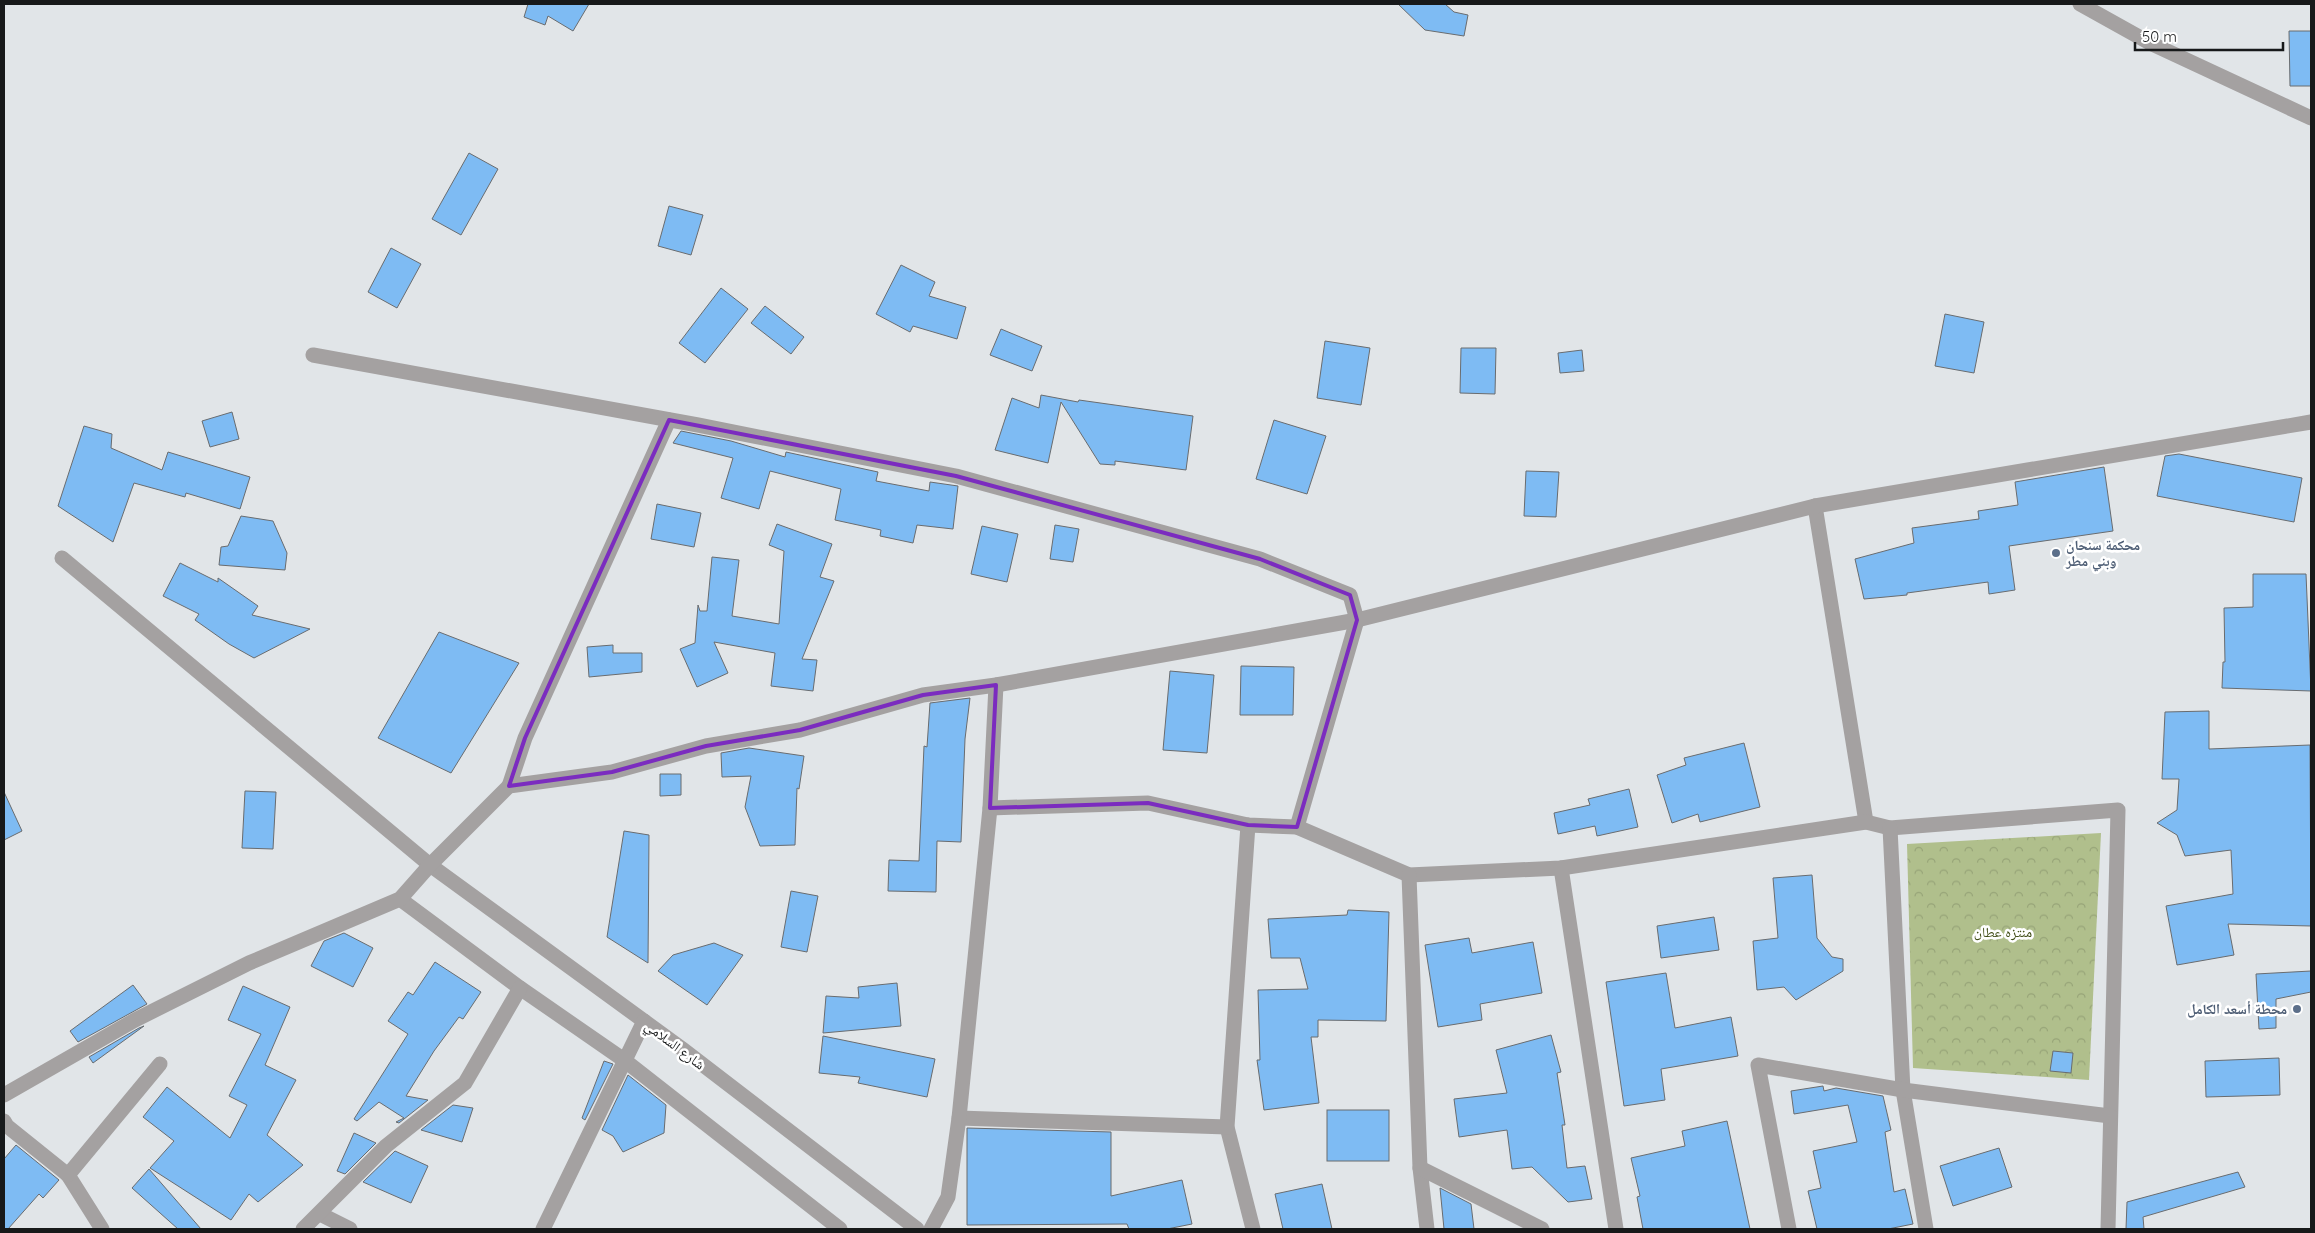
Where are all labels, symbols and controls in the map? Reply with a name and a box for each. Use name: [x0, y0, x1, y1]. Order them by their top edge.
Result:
scale bar: [2135, 20, 2282, 52]
text: 50 m: [2142, 27, 2177, 46]
place label: محكمة سنحان وبني مطر: [2065, 536, 2140, 572]
marker: محكمة سنحان وبني مطر: [2050, 547, 2062, 559]
park label: منتزه عطان: [1974, 923, 2032, 941]
place label: محطة أسعد الكامل: [2187, 1000, 2287, 1018]
marker: محطة أسعد الكامل: [2291, 1003, 2303, 1015]
street label: شارع السلامي: [640, 1017, 709, 1075]

